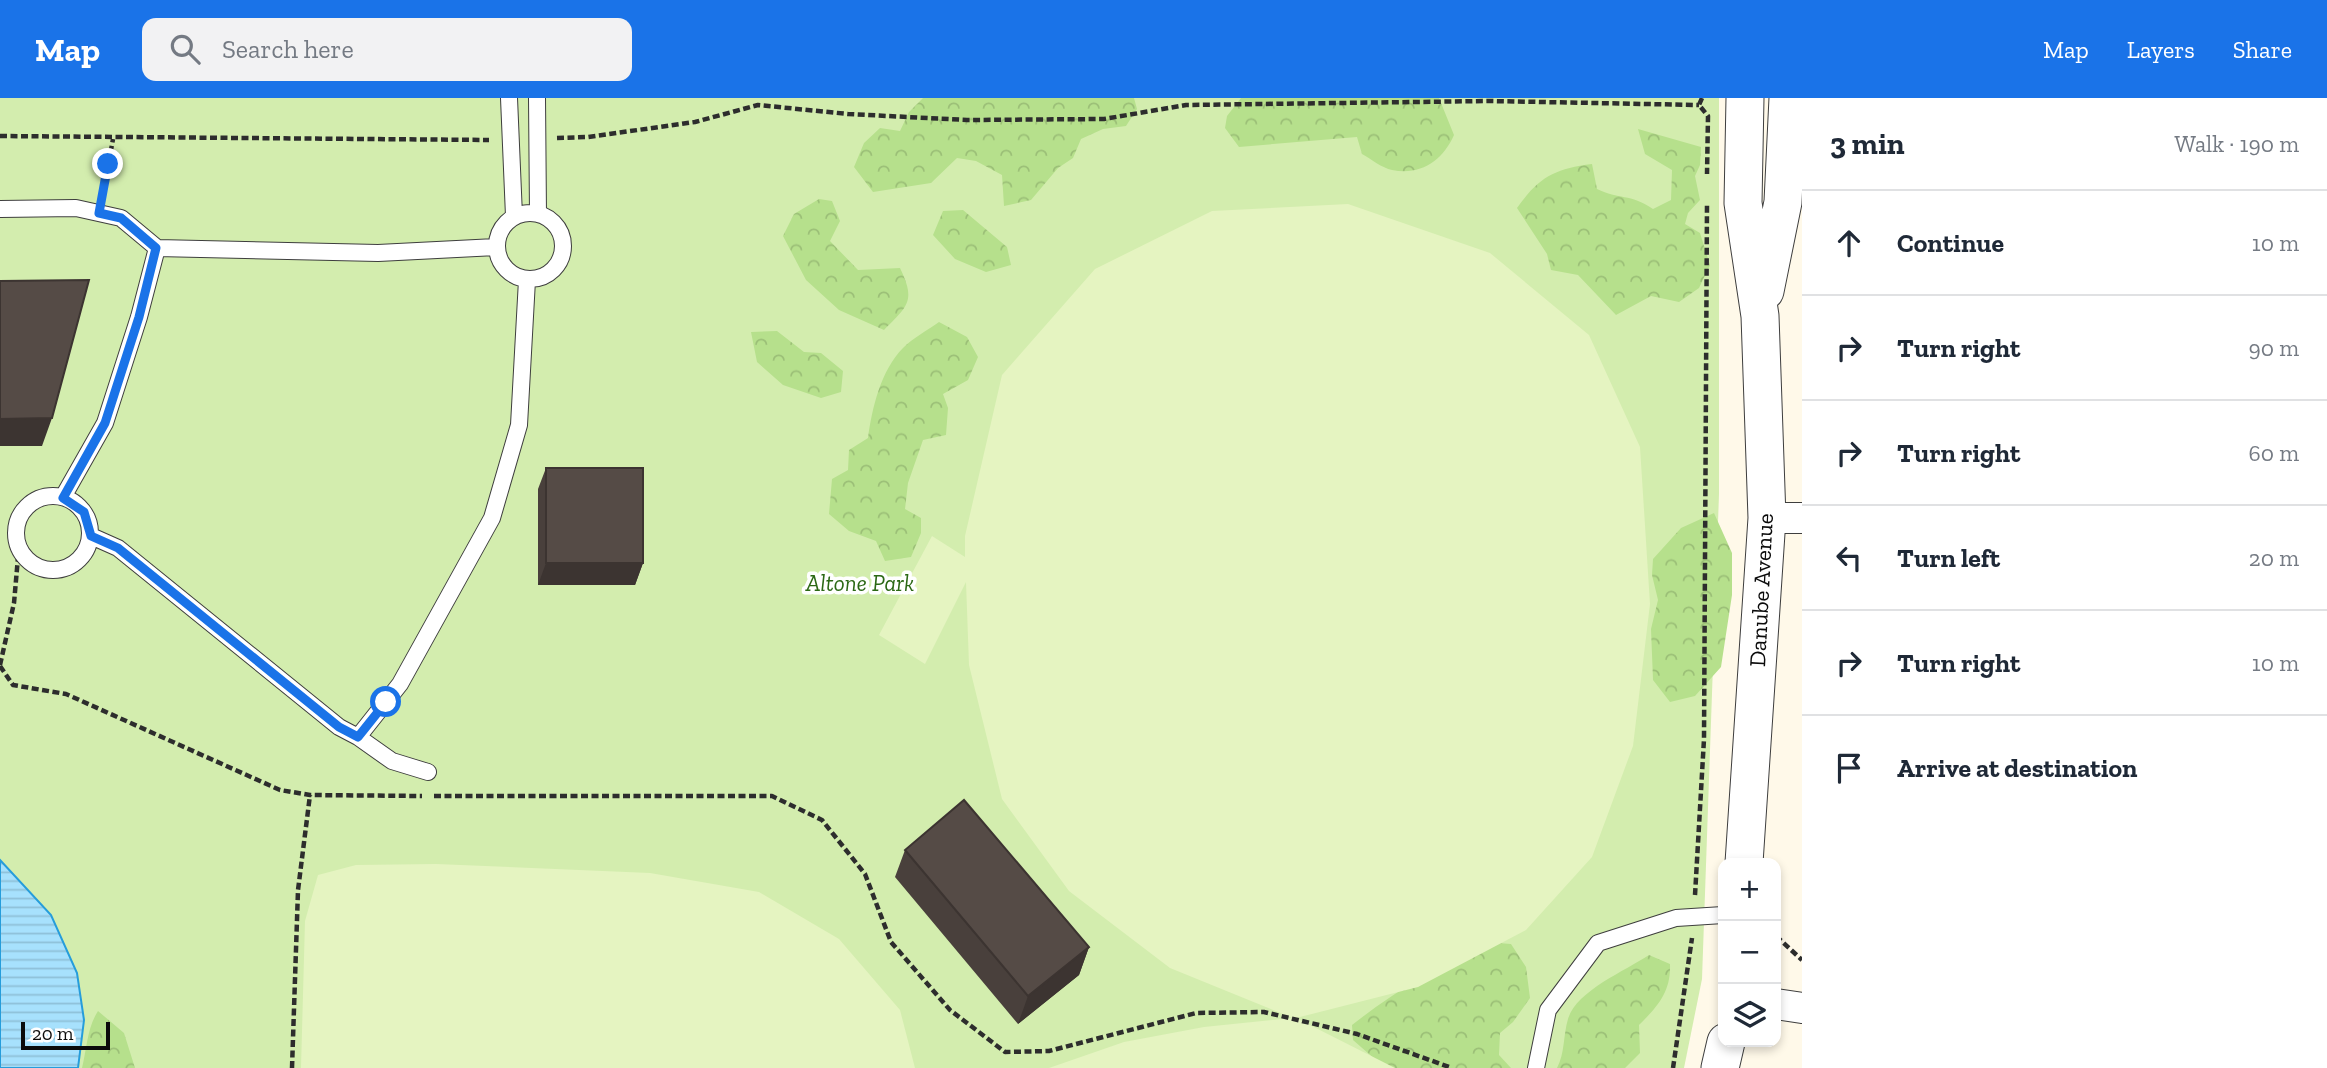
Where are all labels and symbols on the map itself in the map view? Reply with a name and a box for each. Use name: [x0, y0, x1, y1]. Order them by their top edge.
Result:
route end: [92, 148, 123, 179]
street label: Danube Avenue: [1743, 512, 1779, 668]
park label: Altone Park: [805, 569, 914, 597]
route start: [370, 686, 401, 717]
scale bar: [21, 1019, 110, 1051]

